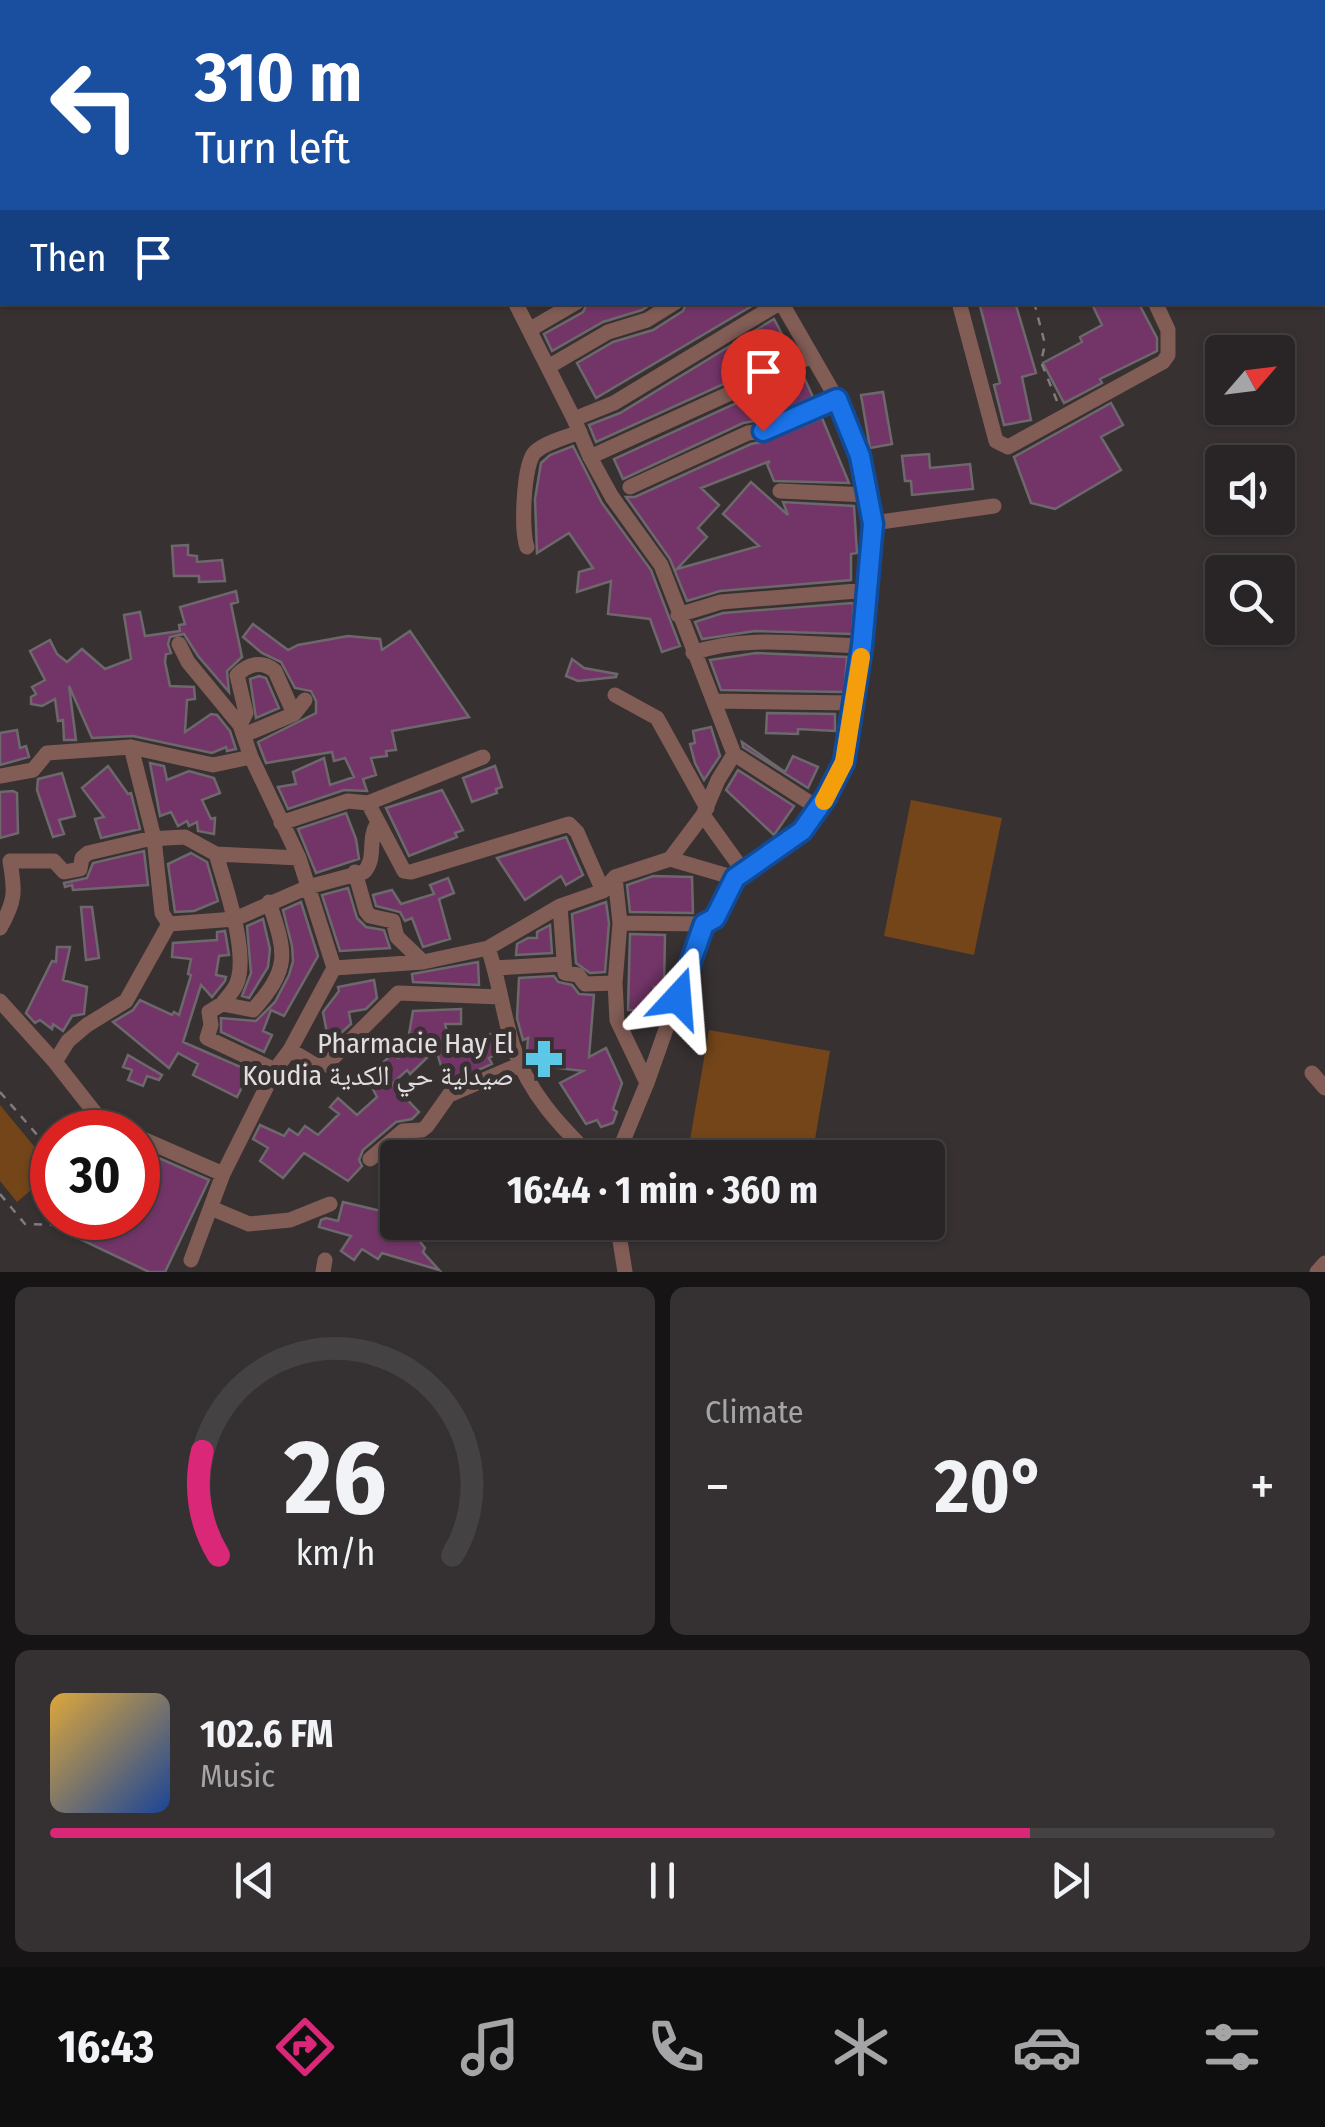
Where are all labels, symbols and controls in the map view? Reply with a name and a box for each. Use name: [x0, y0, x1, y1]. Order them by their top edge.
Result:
text: 310 m: [195, 36, 363, 120]
icon: left: [30, 40, 160, 170]
text: Turn left: [195, 121, 350, 175]
icon: arrive: [126, 230, 181, 285]
text: Then: [30, 235, 106, 281]
pin: [721, 329, 806, 432]
north arrow: [1205, 335, 1295, 425]
map controls: [1205, 335, 1295, 645]
icon: arrive: [736, 344, 791, 399]
button: sound: [1205, 445, 1295, 535]
button: search: [1205, 555, 1295, 645]
position arrow: [626, 946, 730, 1050]
place label: Pharmacie Hay El Koudia صيدلية حي الكدية: [243, 1027, 514, 1098]
pharmacy icon: Pharmacie Hay El Koudia صيدلية حي الكدية: [523, 1038, 565, 1080]
speed limit sign: 30: [30, 1110, 160, 1240]
text: 16:44 · 1 min · 360 m: [507, 1167, 818, 1213]
text: Climate: [705, 1393, 804, 1431]
text: 26: [283, 1416, 386, 1541]
text: 20°: [935, 1442, 1045, 1532]
text: −: [705, 1454, 730, 1520]
text: +: [1250, 1454, 1275, 1520]
text: km/h: [295, 1532, 375, 1574]
text: 102.6 FM: [200, 1711, 333, 1757]
text: Music: [200, 1757, 275, 1795]
icon: previous: [227, 1853, 282, 1908]
icon: pause: [635, 1853, 690, 1908]
icon: next: [1043, 1853, 1098, 1908]
icon: directions: [270, 2012, 340, 2082]
icon: music: [455, 2012, 525, 2082]
icon: phone: [641, 2012, 711, 2082]
icon: climate: [826, 2012, 896, 2082]
icon: car: [1012, 2012, 1082, 2082]
icon: filters: [1197, 2012, 1267, 2082]
text: 16:43: [58, 2020, 154, 2074]

